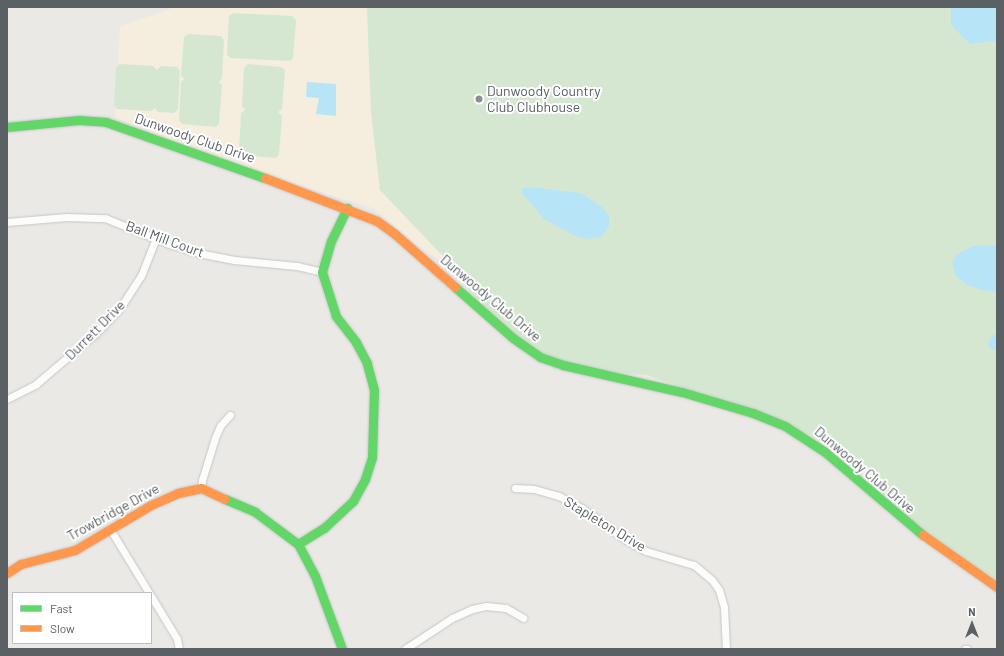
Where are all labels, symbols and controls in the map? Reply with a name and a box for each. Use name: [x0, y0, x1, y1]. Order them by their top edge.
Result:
place label: Dunwoody Country Club Clubhouse: [487, 83, 601, 116]
marker: Dunwoody Country Club Clubhouse: [474, 94, 484, 104]
street label: Dunwoody Club Drive: [133, 110, 257, 166]
street label: Ball Mill Court: [124, 217, 206, 261]
street label: Dunwoody Club Drive: [437, 251, 545, 345]
street label: Durrett Drive: [62, 297, 128, 363]
street label: Dunwoody Club Drive: [811, 423, 919, 517]
street label: Trowbridge Drive: [64, 480, 162, 544]
street label: Stapleton Drive: [561, 493, 649, 555]
legend: [12, 592, 152, 644]
text: Fast: [50, 601, 73, 615]
north arrow: [952, 604, 992, 644]
text: N: [968, 605, 976, 618]
text: Slow: [50, 621, 75, 635]

